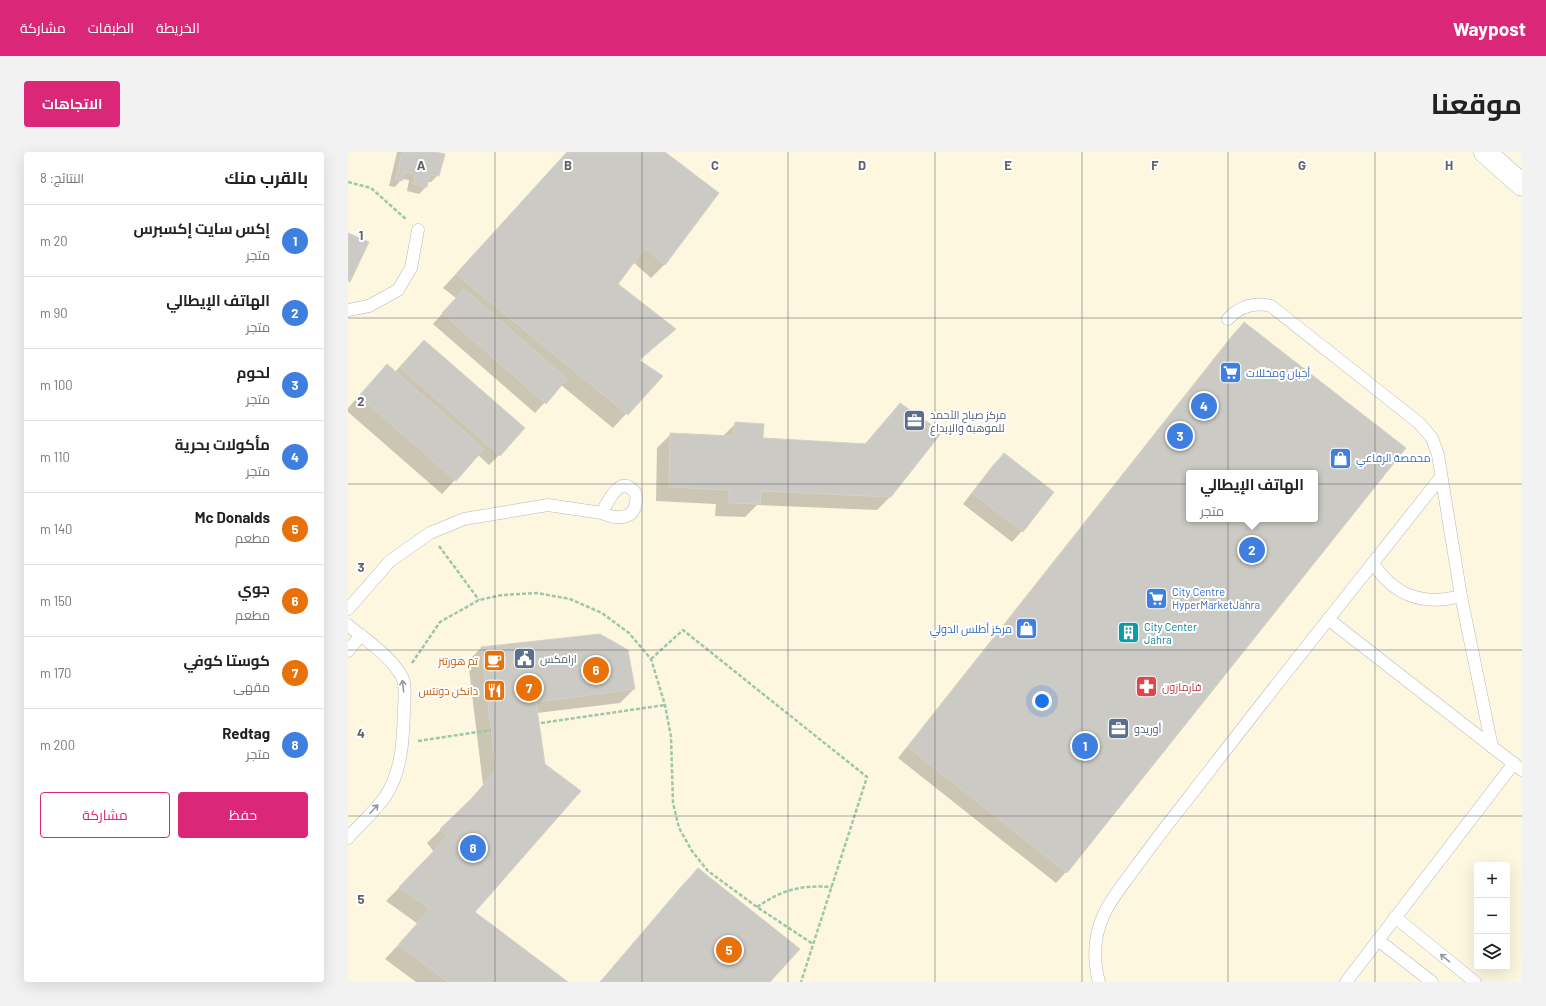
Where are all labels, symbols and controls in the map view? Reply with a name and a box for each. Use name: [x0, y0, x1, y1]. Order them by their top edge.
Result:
text: Waypost: [1453, 17, 1526, 40]
text: مشاركة: [20, 19, 66, 36]
text: الطبقات: [88, 19, 134, 36]
text: الخريطة: [156, 19, 200, 36]
button: الاتجاهات: [24, 81, 120, 127]
text: موقعنا: [1431, 86, 1522, 120]
text: A: [417, 157, 426, 173]
text: B: [564, 157, 572, 173]
text: C: [711, 157, 719, 173]
text: D: [858, 157, 866, 173]
text: E: [1004, 157, 1012, 173]
text: F: [1151, 157, 1159, 173]
text: G: [1298, 157, 1306, 173]
text: H: [1445, 157, 1453, 173]
text: بالقرب منك: [224, 167, 308, 187]
text: النتائج: 8: [40, 170, 84, 186]
text: إكس سايت إكسبرس: [134, 219, 270, 237]
text: 1: [359, 227, 363, 243]
text: 20 m: [40, 233, 68, 249]
text: 1: [293, 233, 297, 249]
text: متجر: [246, 247, 270, 263]
text: الهاتف الإيطالي: [166, 291, 270, 309]
text: 90 m: [40, 305, 68, 321]
text: 2: [291, 305, 299, 321]
text: متجر: [246, 319, 270, 335]
supermarket icon: أجبان ومخللات: [1217, 360, 1243, 386]
text: لحوم: [237, 363, 270, 381]
place label: أجبان ومخللات: [1246, 366, 1310, 380]
text: 100 m: [40, 377, 73, 393]
text: 3: [291, 377, 299, 393]
text: متجر: [246, 391, 270, 407]
pin: 4: [1191, 391, 1217, 421]
text: 2: [357, 393, 365, 409]
office icon: مركز صباح الأحمد للموهبة والإبداع: [901, 408, 927, 434]
place label: مركز صباح الأحمد للموهبة والإبداع: [930, 408, 1006, 436]
pin: 3: [1167, 421, 1193, 451]
text: مأكولات بحرية: [175, 435, 270, 453]
shop icon: محمصة الرفاعي: [1328, 445, 1354, 471]
text: 110 m: [40, 449, 70, 465]
text: 4: [291, 449, 299, 465]
place label: محمصة الرفاعي: [1356, 451, 1431, 467]
text: متجر: [246, 463, 270, 479]
popup: [1186, 470, 1318, 522]
text: الهاتف الإيطالي: [1200, 475, 1304, 493]
text: متجر: [1200, 503, 1224, 519]
text: Mc Donalds: [195, 508, 270, 526]
text: 140 m: [40, 521, 72, 537]
text: 5: [292, 521, 299, 537]
text: مطعم: [235, 530, 270, 546]
pin: 2: [1239, 535, 1265, 565]
text: 3: [357, 559, 365, 575]
text: جوي: [238, 579, 270, 597]
supermarket icon: City Centre HyperMarketJahra: [1143, 585, 1169, 611]
place label: City Centre HyperMarketJahra: [1172, 585, 1260, 611]
text: 150 m: [40, 593, 72, 609]
text: 6: [292, 593, 299, 609]
text: مطعم: [235, 607, 270, 623]
shop icon: مركز أطلس الدولي: [1014, 616, 1040, 642]
building icon: City Center Jahra: [1115, 620, 1141, 646]
place label: City Center Jahra: [1144, 620, 1197, 646]
place label: مركز أطلس الدولي: [930, 622, 1012, 638]
public building icon: ارامكس: [512, 646, 538, 672]
cafe icon: تم هورتنز: [481, 648, 507, 674]
text: كوستا كوفي: [184, 651, 270, 669]
place label: ارامكس: [540, 652, 577, 666]
place label: تم هورتنز: [437, 654, 478, 669]
pin: 6: [583, 655, 609, 685]
text: 170 m: [40, 665, 71, 681]
text: 7: [292, 665, 298, 681]
pin: 7: [516, 673, 542, 703]
pharmacy icon: فارمازون: [1133, 674, 1159, 700]
restaurant icon: دانكن دونتس: [481, 678, 507, 704]
text: مقهى: [233, 679, 270, 695]
one-way arrow: [399, 680, 407, 693]
place label: فارمازون: [1162, 680, 1201, 694]
place label: دانكن دونتس: [418, 684, 478, 698]
your location: [1032, 691, 1052, 711]
office icon: أوريدو: [1105, 716, 1131, 742]
place label: أوريدو: [1134, 722, 1162, 736]
text: Redtag: [222, 724, 270, 742]
text: 4: [357, 725, 365, 741]
pin: 1: [1072, 731, 1098, 761]
text: 200 m: [40, 737, 75, 753]
text: 8: [291, 737, 299, 753]
text: متجر: [246, 746, 270, 762]
button: مشاركة: [40, 792, 170, 838]
button: حفظ: [178, 792, 308, 838]
one-way arrow: [370, 804, 379, 814]
pin: 8: [460, 833, 486, 863]
map controls: [1474, 862, 1510, 970]
button: +: [1474, 862, 1510, 898]
text: 5: [357, 891, 365, 907]
button: −: [1474, 898, 1510, 934]
button: layers: [1474, 934, 1510, 970]
pin: 5: [716, 935, 742, 965]
one-way arrow: [1439, 953, 1450, 962]

